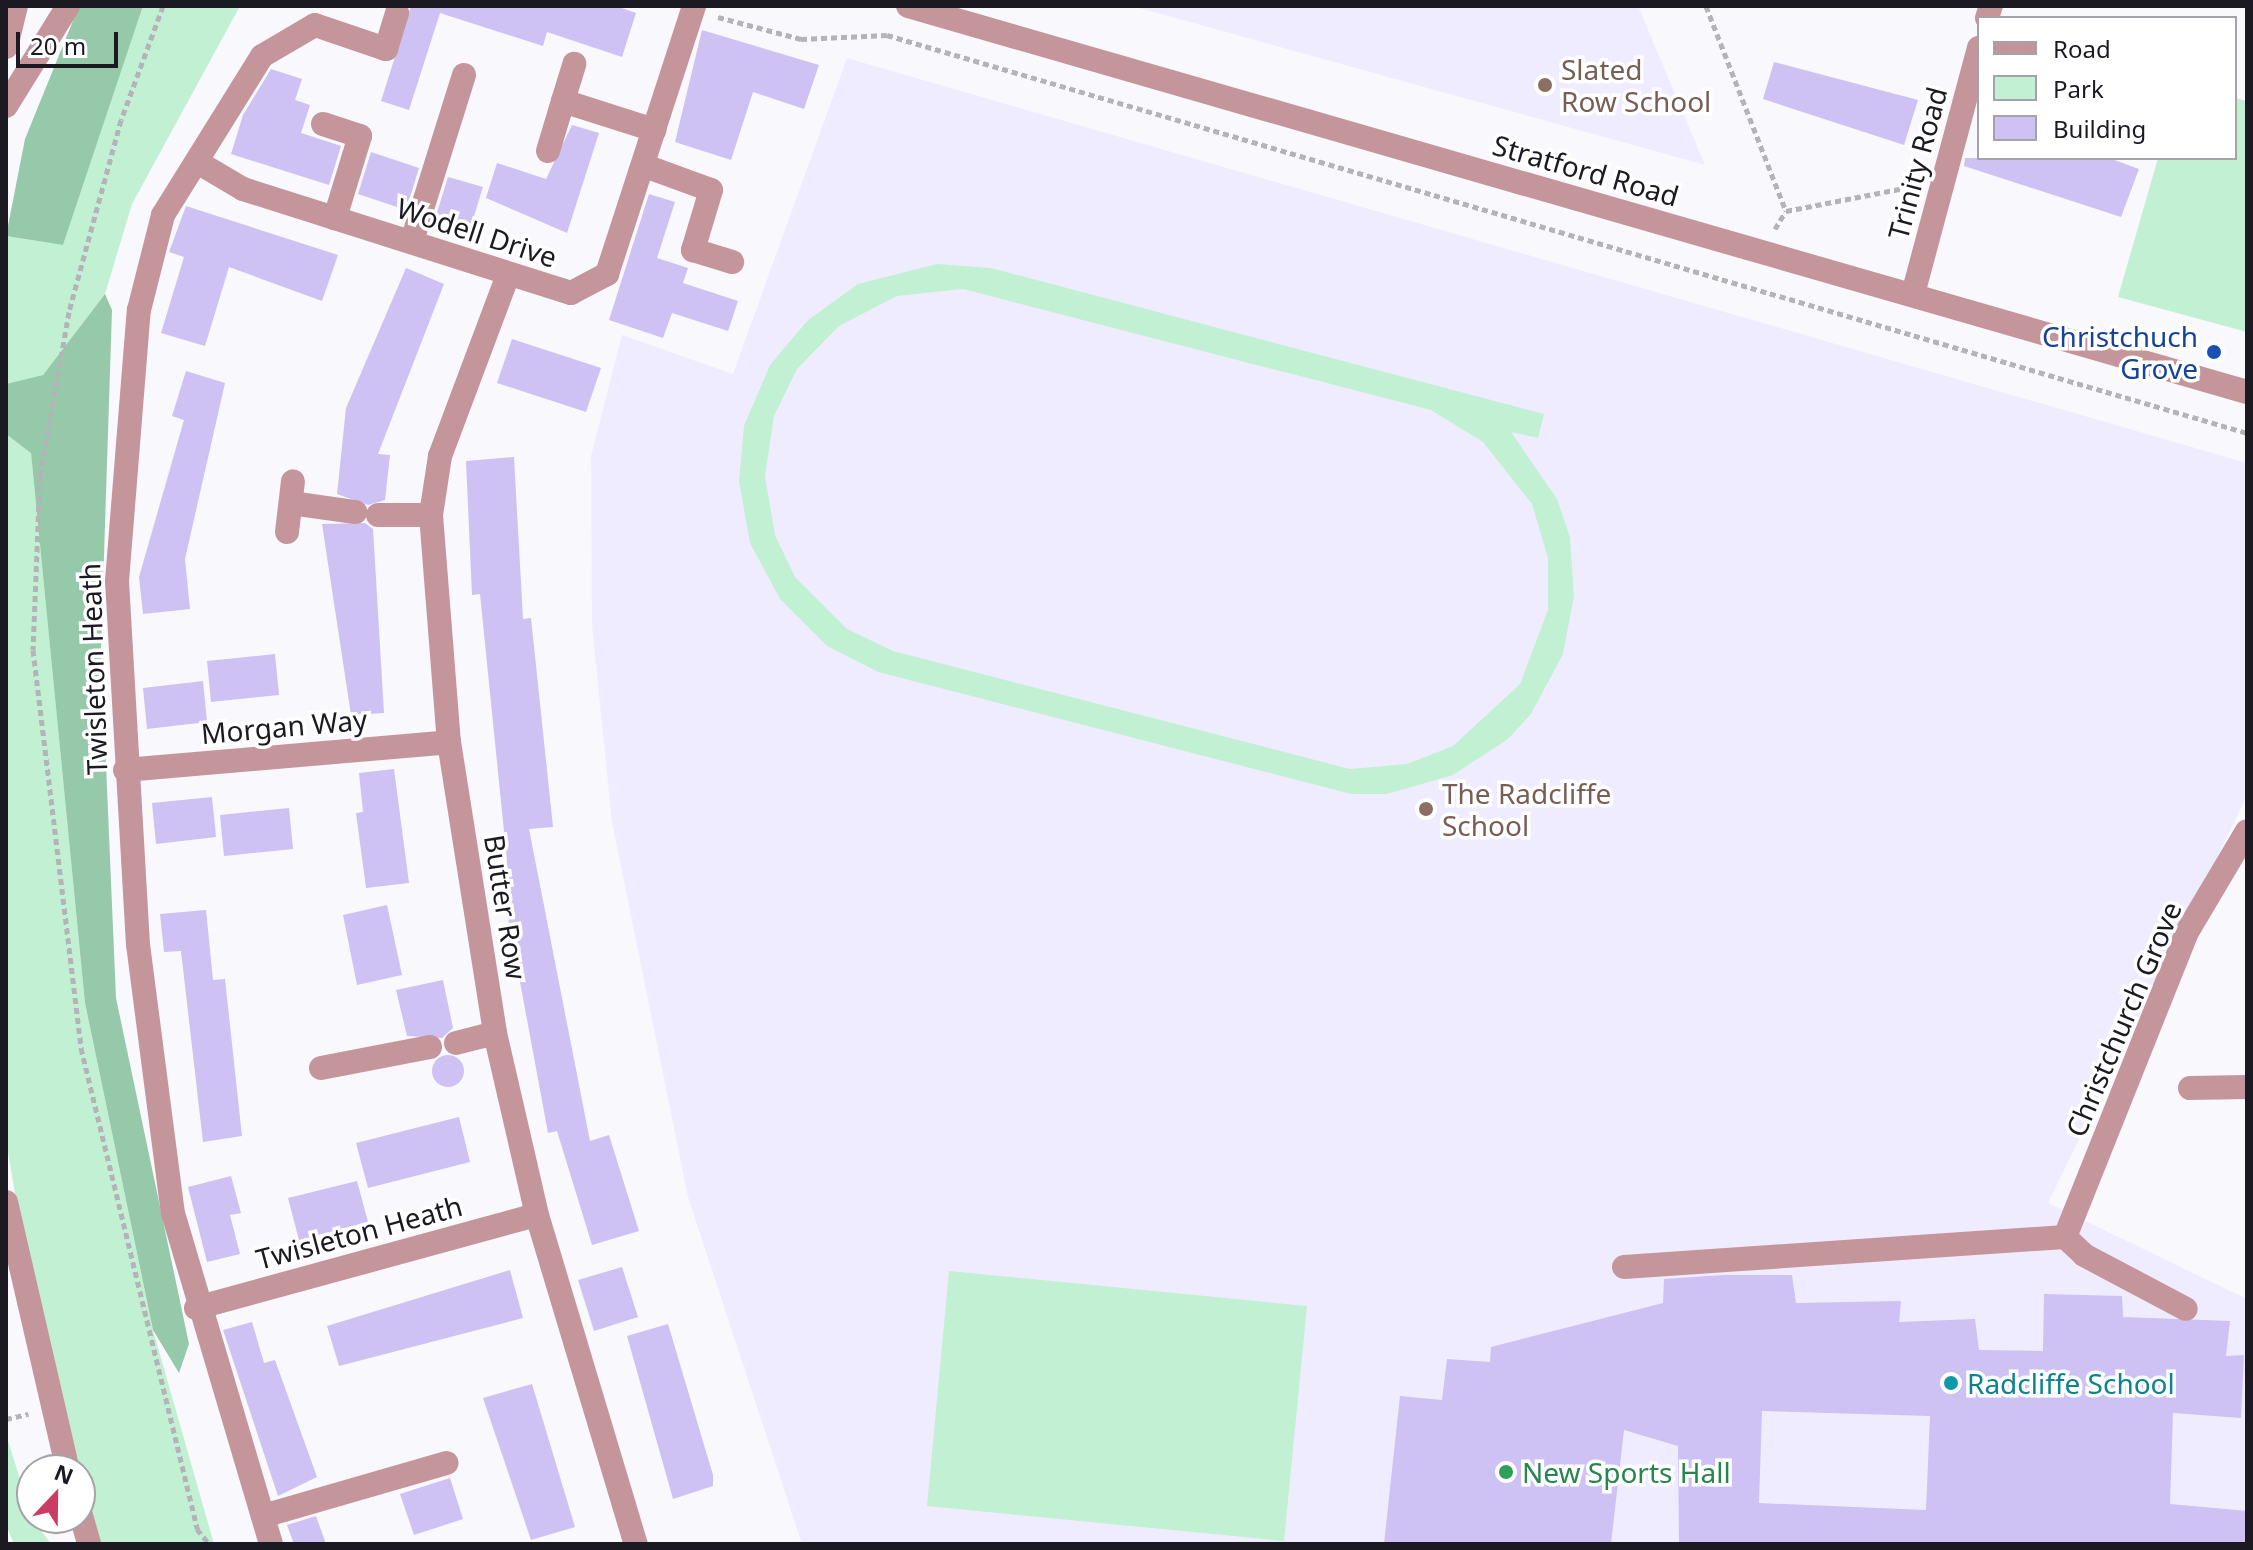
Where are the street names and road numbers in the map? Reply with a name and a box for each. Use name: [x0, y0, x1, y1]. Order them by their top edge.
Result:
street label: Trinity Road: [1881, 83, 1953, 243]
street label: Stratford Road: [1489, 127, 1683, 213]
street label: Wodell Drive: [393, 190, 561, 274]
street label: Twisleton Heath: [73, 562, 113, 776]
street label: Morgan Way: [200, 702, 368, 750]
street label: Butter Row: [478, 832, 534, 982]
street label: Christchurch Grove: [2058, 896, 2188, 1142]
street label: Twisleton Heath: [252, 1188, 466, 1276]

